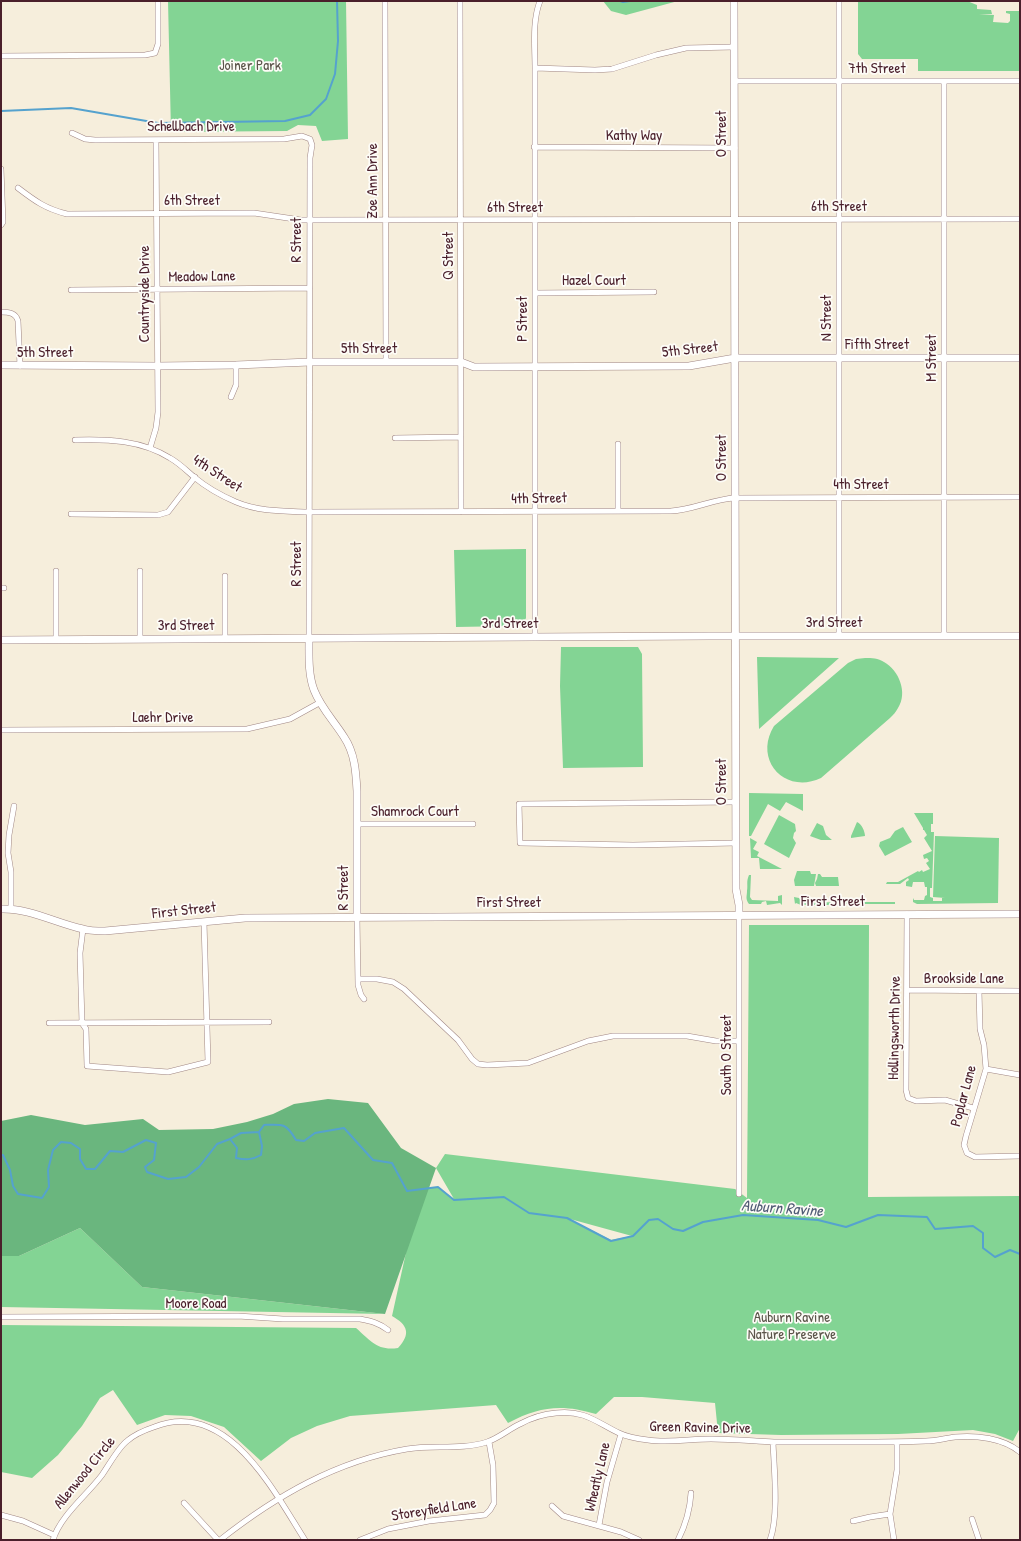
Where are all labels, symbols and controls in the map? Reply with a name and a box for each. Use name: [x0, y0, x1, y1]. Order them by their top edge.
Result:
park label: Joiner Park: [219, 57, 281, 75]
street label: 7th Street: [848, 60, 906, 78]
street label: O Street: [713, 111, 731, 157]
street label: Schellbach Drive: [147, 118, 235, 136]
street label: Kathy Way: [606, 127, 662, 145]
street label: Zoe Ann Drive: [364, 143, 382, 219]
street label: 6th Street: [164, 192, 220, 210]
street label: 6th Street: [811, 198, 867, 216]
street label: 6th Street: [487, 199, 543, 217]
street label: R Street: [288, 217, 306, 263]
street label: Q Street: [440, 232, 458, 280]
street label: Countryside Drive: [136, 246, 154, 342]
street label: Meadow Lane: [168, 267, 236, 287]
street label: Hazel Court: [562, 272, 626, 290]
street label: N Street: [818, 295, 836, 341]
street label: P Street: [514, 296, 532, 342]
street label: M Street: [923, 334, 941, 382]
street label: Fifth Street: [845, 336, 909, 354]
street label: 5th Street: [661, 338, 719, 362]
street label: 5th Street: [341, 340, 397, 358]
street label: 5th Street: [17, 344, 73, 362]
street label: O Street: [713, 435, 731, 481]
street label: 4th Street: [189, 451, 245, 497]
street label: 4th Street: [833, 476, 889, 494]
street label: 4th Street: [511, 490, 567, 508]
street label: R Street: [288, 541, 306, 587]
street label: 3rd Street: [806, 614, 862, 632]
street label: 3rd Street: [482, 615, 538, 633]
street label: 3rd Street: [158, 617, 214, 635]
street label: Laehr Drive: [132, 709, 194, 727]
street label: O Street: [713, 759, 731, 805]
street label: Shamrock Court: [371, 803, 459, 821]
street label: R Street: [335, 865, 353, 911]
street label: First Street: [801, 893, 865, 911]
street label: First Street: [477, 894, 541, 912]
street label: First Street: [151, 899, 217, 923]
street label: Brookside Lane: [924, 970, 1004, 988]
street label: Hollingsworth Drive: [885, 976, 905, 1080]
street label: South O Street: [718, 1015, 736, 1095]
street label: Poplar Lane: [947, 1063, 981, 1129]
water label: Auburn Ravine: [741, 1197, 823, 1221]
street label: Moore Road: [166, 1295, 226, 1313]
park label: Auburn Ravine Nature Preserve: [748, 1309, 836, 1344]
street label: Green Ravine Drive: [649, 1418, 751, 1438]
street label: Allenwood Circle: [50, 1433, 120, 1513]
street label: Wheatly Lane: [581, 1441, 615, 1513]
street label: Storeyfield Lane: [390, 1494, 478, 1526]

